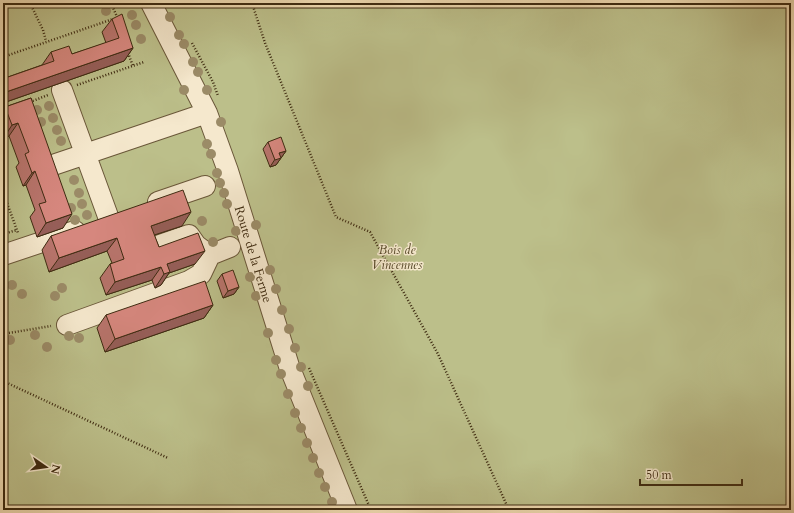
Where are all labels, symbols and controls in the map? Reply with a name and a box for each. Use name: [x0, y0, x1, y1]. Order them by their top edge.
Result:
street label: Route de la Ferme: [230, 204, 276, 305]
park label: Bois de Vincennes: [371, 241, 423, 274]
north arrow: [26, 447, 66, 487]
scale bar: [640, 461, 742, 487]
text: N: [47, 463, 64, 476]
text: 50 m: [646, 467, 673, 483]

